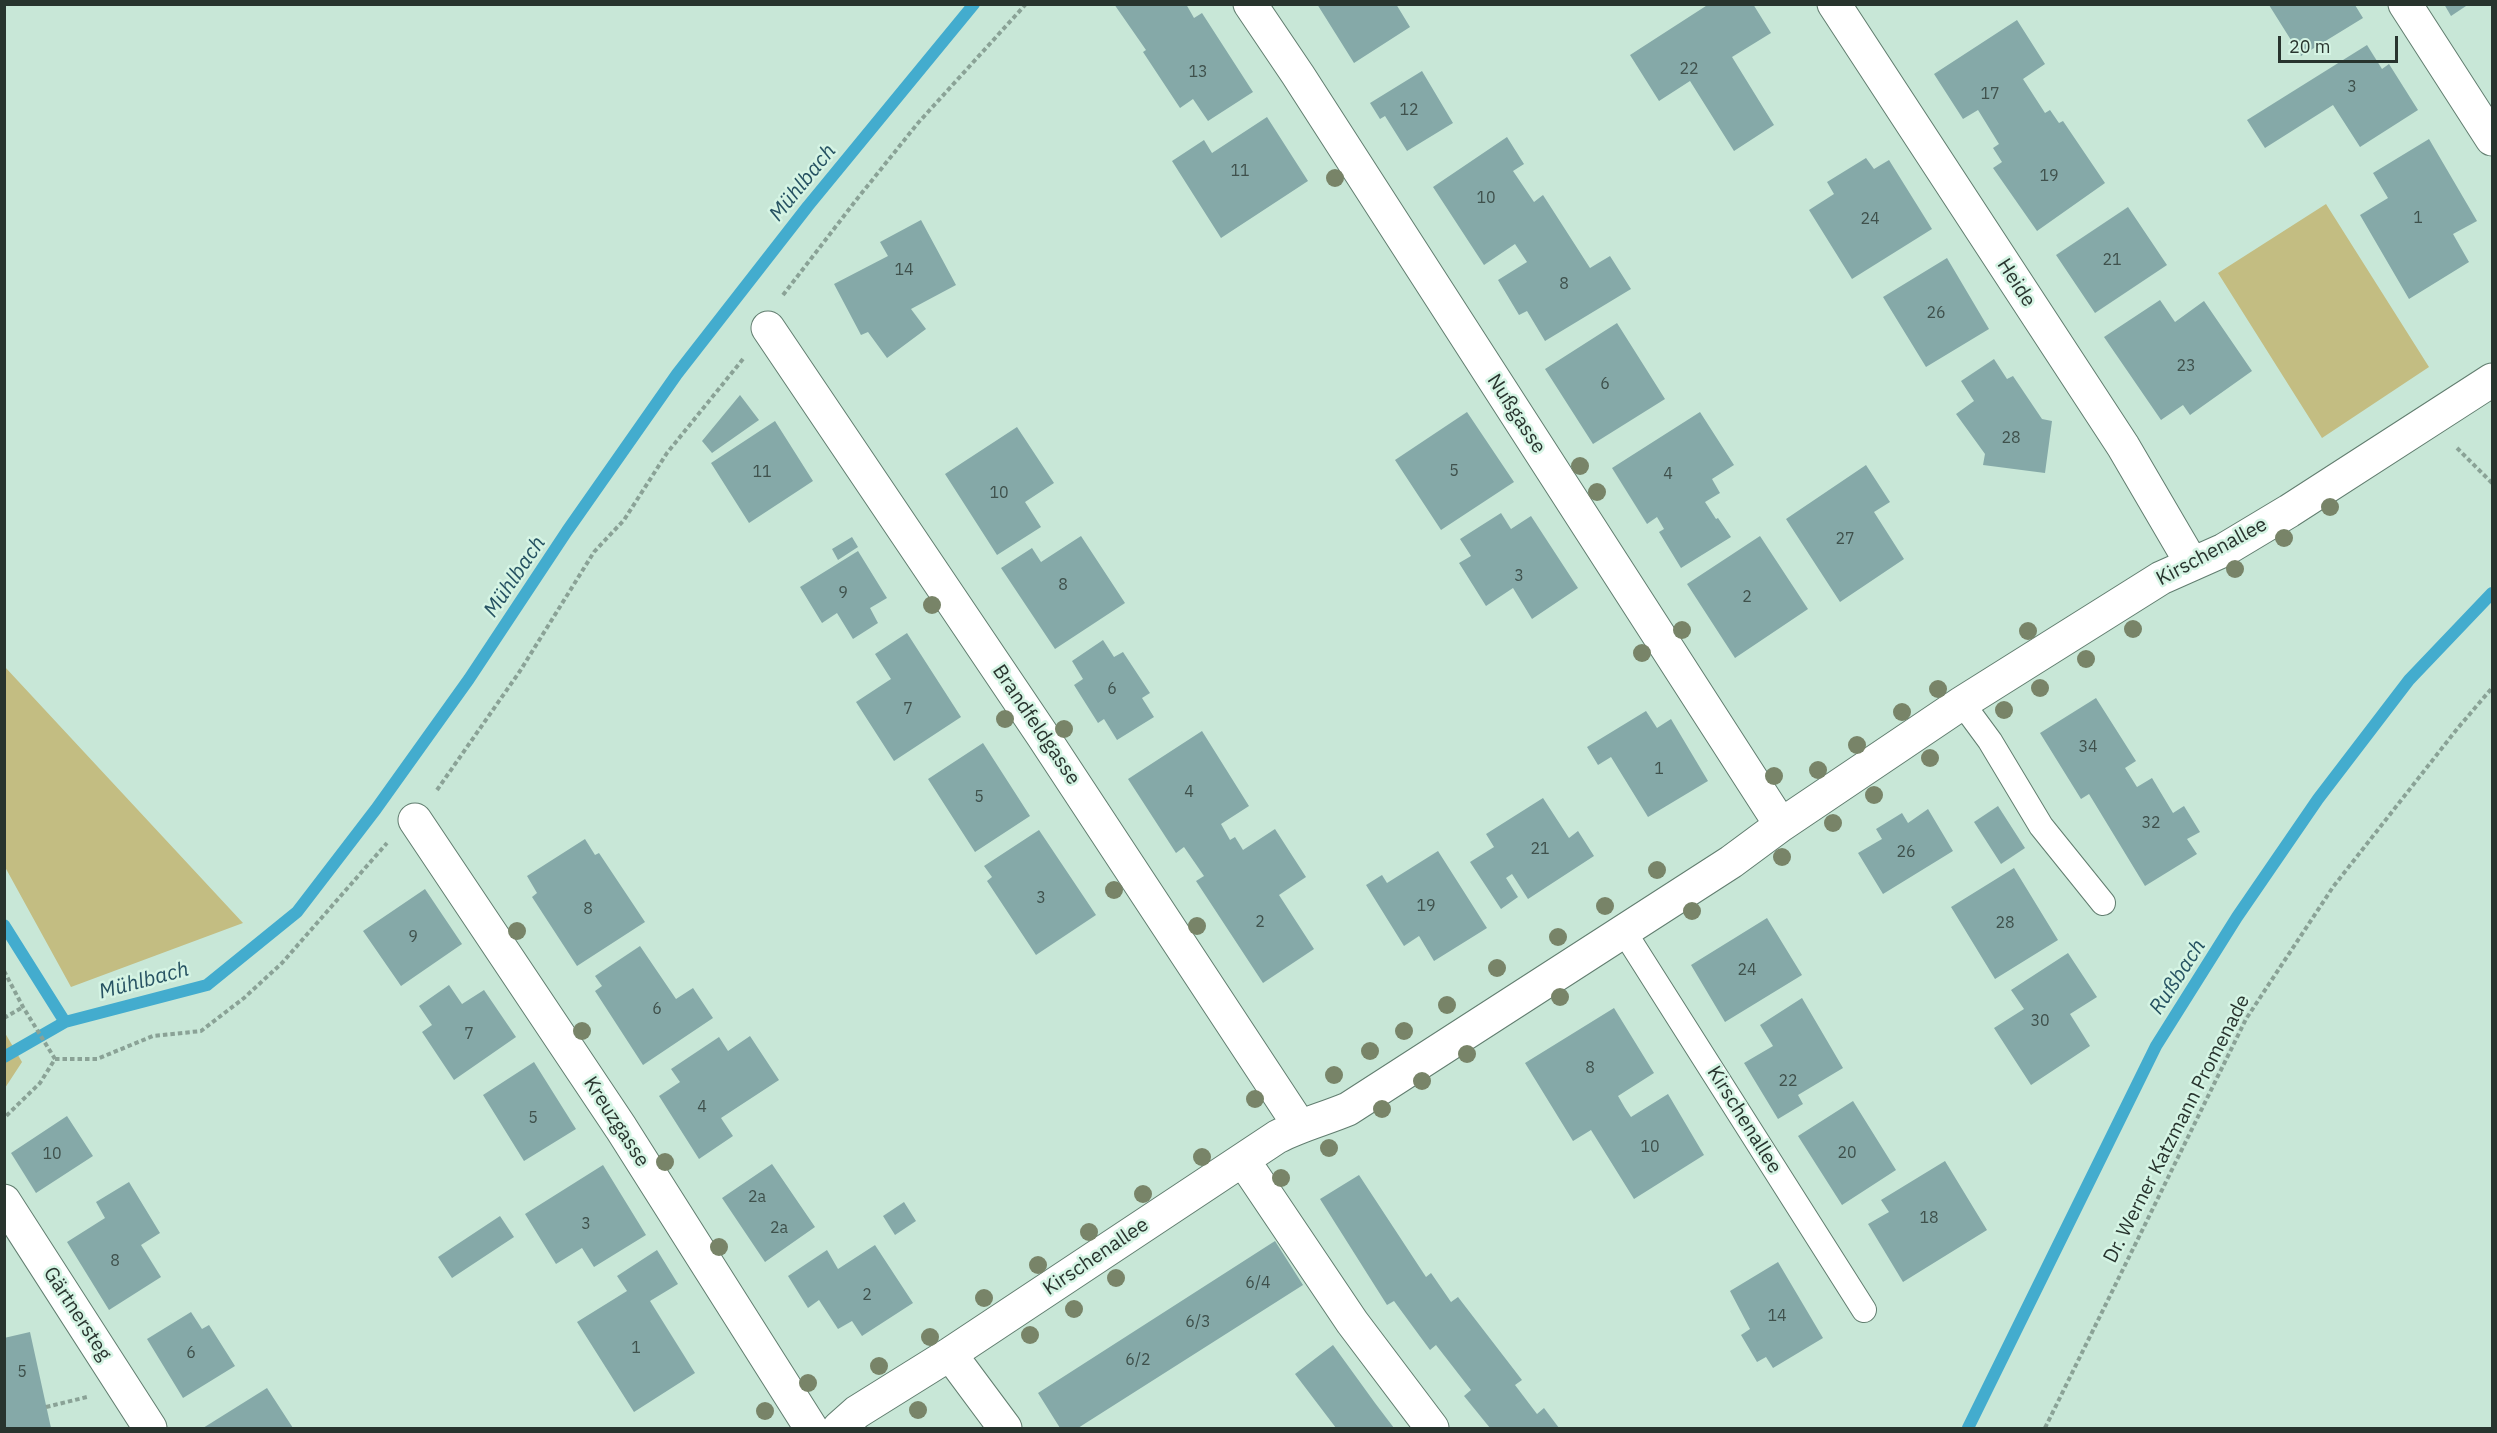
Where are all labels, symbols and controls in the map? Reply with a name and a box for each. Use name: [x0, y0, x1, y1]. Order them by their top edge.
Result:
scale bar: [2281, 24, 2401, 62]
text: 20 m: [2289, 35, 2331, 58]
house number: 22: [1679, 59, 1699, 79]
house number: 13: [1188, 62, 1208, 82]
house number: 3: [2347, 77, 2357, 97]
house number: 17: [1980, 84, 2000, 104]
house number: 12: [1399, 100, 1419, 120]
water label: Mühlbach: [764, 139, 842, 227]
house number: 11: [1230, 161, 1250, 181]
house number: 19: [2039, 166, 2059, 186]
house number: 10: [1476, 188, 1496, 208]
house number: 1: [2413, 208, 2423, 228]
house number: 24: [1860, 209, 1880, 229]
house number: 21: [2102, 250, 2122, 270]
street label: Heide: [1992, 254, 2040, 312]
house number: 14: [894, 260, 914, 280]
house number: 8: [1559, 274, 1569, 294]
house number: 26: [1926, 303, 1946, 323]
house number: 23: [2176, 356, 2196, 376]
street label: Nußgasse: [1481, 370, 1551, 458]
house number: 6: [1600, 374, 1610, 394]
house number: 28: [2001, 428, 2021, 448]
house number: 5: [1449, 461, 1459, 481]
house number: 11: [752, 462, 772, 482]
house number: 4: [1663, 464, 1673, 484]
house number: 10: [989, 483, 1009, 503]
street label: Kirschenallee: [2153, 513, 2271, 591]
house number: 27: [1835, 529, 1855, 549]
water label: Mühlbach: [479, 532, 551, 622]
house number: 3: [1514, 566, 1524, 586]
house number: 8: [1058, 575, 1068, 595]
house number: 9: [838, 583, 848, 603]
house number: 2: [1742, 587, 1752, 607]
street label: Brandfeldgasse: [987, 660, 1085, 790]
house number: 6: [1107, 679, 1117, 699]
house number: 7: [903, 699, 913, 719]
house number: 34: [2078, 737, 2098, 757]
house number: 1: [1654, 759, 1664, 779]
house number: 4: [1184, 782, 1194, 802]
house number: 5: [974, 787, 984, 807]
house number: 32: [2141, 813, 2161, 833]
house number: 21: [1530, 839, 1550, 859]
house number: 26: [1896, 842, 1916, 862]
house number: 3: [1036, 888, 1046, 908]
house number: 19: [1416, 896, 1436, 916]
house number: 8: [583, 899, 593, 919]
house number: 2: [1255, 912, 1265, 932]
house number: 28: [1995, 913, 2015, 933]
house number: 9: [408, 927, 418, 947]
water label: Rußbach: [2144, 935, 2212, 1019]
water label: Mühlbach: [96, 957, 192, 1005]
house number: 24: [1737, 960, 1757, 980]
street label: Dr. Werner Katzmann Promenade: [2099, 991, 2255, 1267]
house number: 6: [652, 999, 662, 1019]
house number: 30: [2030, 1011, 2050, 1031]
house number: 7: [464, 1024, 474, 1044]
house number: 8: [1585, 1058, 1595, 1078]
street label: Kirschenallee: [1702, 1062, 1786, 1178]
house number: 22: [1778, 1071, 1798, 1091]
street label: Kreuzgasse: [578, 1072, 654, 1172]
house number: 4: [697, 1097, 707, 1117]
house number: 5: [528, 1108, 538, 1128]
house number: 10: [1640, 1137, 1660, 1157]
house number: 20: [1837, 1143, 1857, 1163]
house number: 10: [42, 1144, 62, 1164]
house number: 2a: [748, 1187, 766, 1207]
house number: 18: [1919, 1208, 1939, 1228]
street label: Kirschenallee: [1039, 1213, 1153, 1301]
house number: 3: [581, 1214, 591, 1234]
house number: 2a: [770, 1218, 788, 1238]
house number: 8: [110, 1251, 120, 1271]
street label: Gärtnersteg: [38, 1263, 116, 1365]
house number: 6/4: [1245, 1273, 1271, 1293]
house number: 2: [862, 1285, 872, 1305]
house number: 14: [1767, 1306, 1787, 1326]
house number: 6/3: [1185, 1312, 1211, 1332]
house number: 1: [631, 1338, 641, 1358]
house number: 6: [186, 1343, 196, 1363]
house number: 6/2: [1125, 1350, 1151, 1370]
house number: 5: [17, 1362, 27, 1382]

